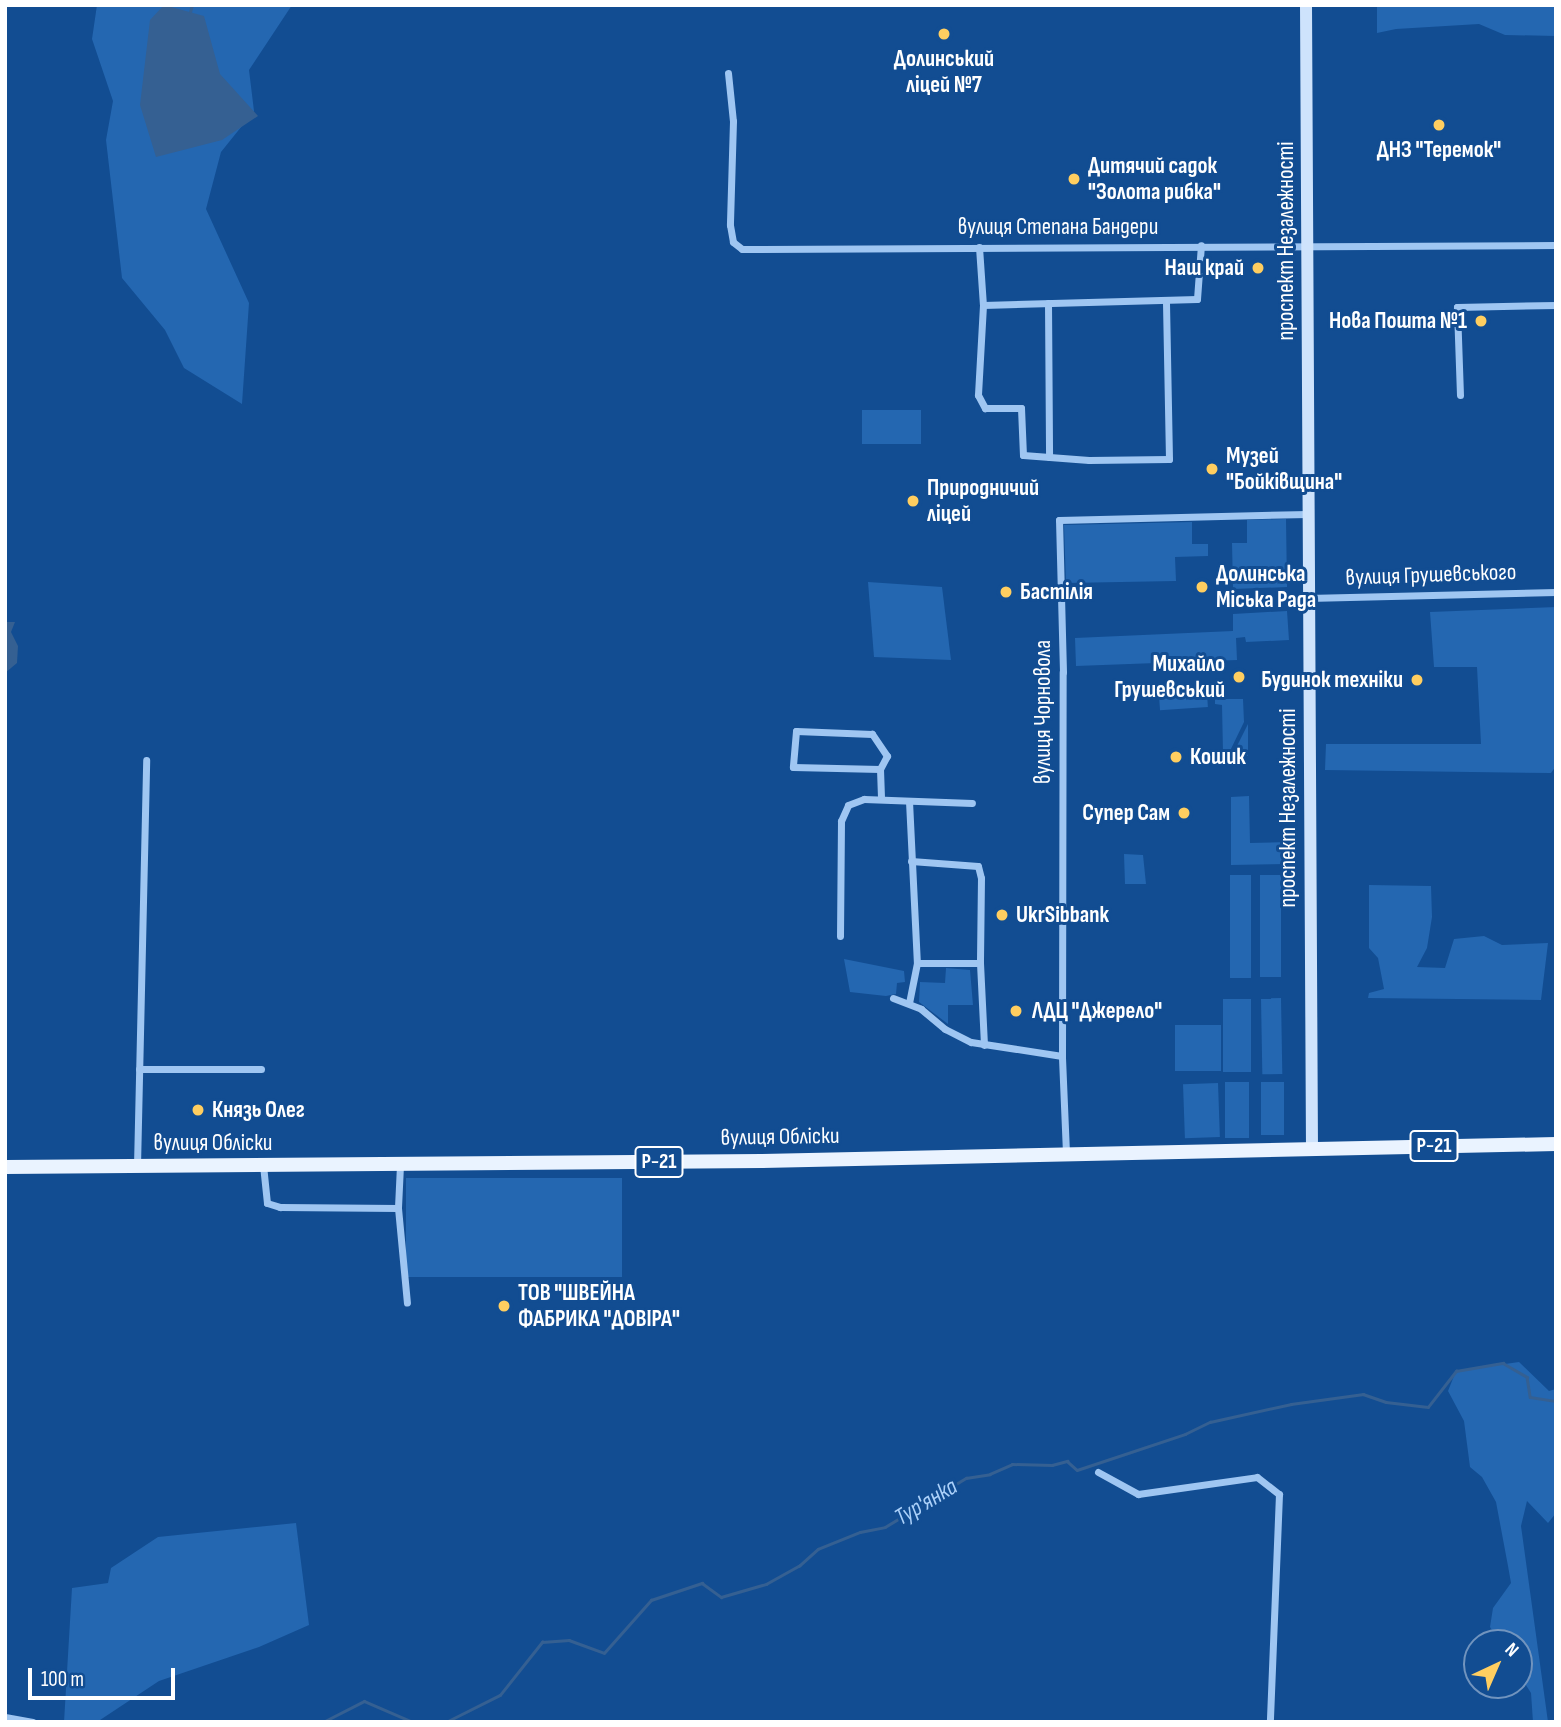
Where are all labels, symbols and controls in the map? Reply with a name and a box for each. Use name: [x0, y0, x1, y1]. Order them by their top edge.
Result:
marker: Долинський ліцей №7: [936, 26, 952, 42]
place label: Долинський ліцей №7: [894, 45, 994, 99]
marker: ДНЗ "Теремок": [1431, 117, 1447, 133]
place label: ДНЗ "Теремок": [1377, 136, 1501, 164]
street label: проспект Незалежності: [1272, 141, 1300, 341]
place label: Дитячий садок "Золота рибка": [1088, 152, 1221, 206]
marker: Дитячий садок "Золота рибка": [1066, 171, 1082, 187]
street label: вулиця Степана Бандери: [958, 213, 1158, 241]
place label: Наш край: [1165, 254, 1244, 282]
marker: Наш край: [1250, 260, 1266, 276]
place label: Нова Пошта №1: [1329, 307, 1467, 335]
marker: Нова Пошта №1: [1473, 313, 1489, 329]
place label: Музей "Бойківщина": [1226, 442, 1342, 496]
marker: Музей "Бойківщина": [1204, 461, 1220, 477]
place label: Природничий ліцей: [927, 474, 1039, 528]
marker: Природничий ліцей: [905, 493, 921, 509]
street label: вулиця Грушевського: [1345, 558, 1517, 592]
place label: Долинська Міська Рада: [1216, 560, 1316, 614]
place label: Бастілія: [1020, 578, 1093, 606]
marker: Долинська Міська Рада: [1194, 579, 1210, 595]
marker: Бастілія: [998, 584, 1014, 600]
street label: вулиця Чорновола: [1029, 640, 1057, 784]
place label: Михайло Грушевський: [1114, 650, 1225, 704]
place label: Будинок техніки: [1261, 666, 1403, 694]
marker: Михайло Грушевський: [1231, 669, 1247, 685]
marker: Будинок техніки: [1409, 672, 1425, 688]
street label: проспект Незалежності: [1274, 708, 1302, 908]
place label: Кошик: [1190, 743, 1246, 771]
marker: Кошик: [1168, 749, 1184, 765]
place label: Супер Сам: [1082, 799, 1170, 827]
marker: Супер Сам: [1176, 805, 1192, 821]
place label: UkrSibbank: [1016, 901, 1109, 929]
marker: UkrSibbank: [994, 907, 1010, 923]
place label: ЛДЦ "Джерело": [1032, 997, 1162, 1025]
marker: ЛДЦ "Джерело": [1006, 1001, 1026, 1021]
place label: Князь Олег: [212, 1096, 305, 1124]
marker: Князь Олег: [190, 1102, 206, 1118]
street label: вулиця Обліски: [720, 1122, 840, 1152]
road number: Р-21: [1410, 1128, 1458, 1164]
street label: вулиця Обліски: [154, 1129, 272, 1157]
road number: Р-21: [634, 1144, 684, 1180]
place label: ТОВ "ШВЕЙНА ФАБРИКА "ДОВІРА": [518, 1279, 680, 1333]
marker: ТОВ "ШВЕЙНА ФАБРИКА "ДОВІРА": [496, 1298, 512, 1314]
water label: Тур'янка: [889, 1472, 963, 1532]
north arrow: [1463, 1629, 1533, 1699]
text: N: [1500, 1638, 1523, 1662]
scale bar: [32, 1654, 178, 1698]
text: 100 m: [41, 1667, 84, 1692]

